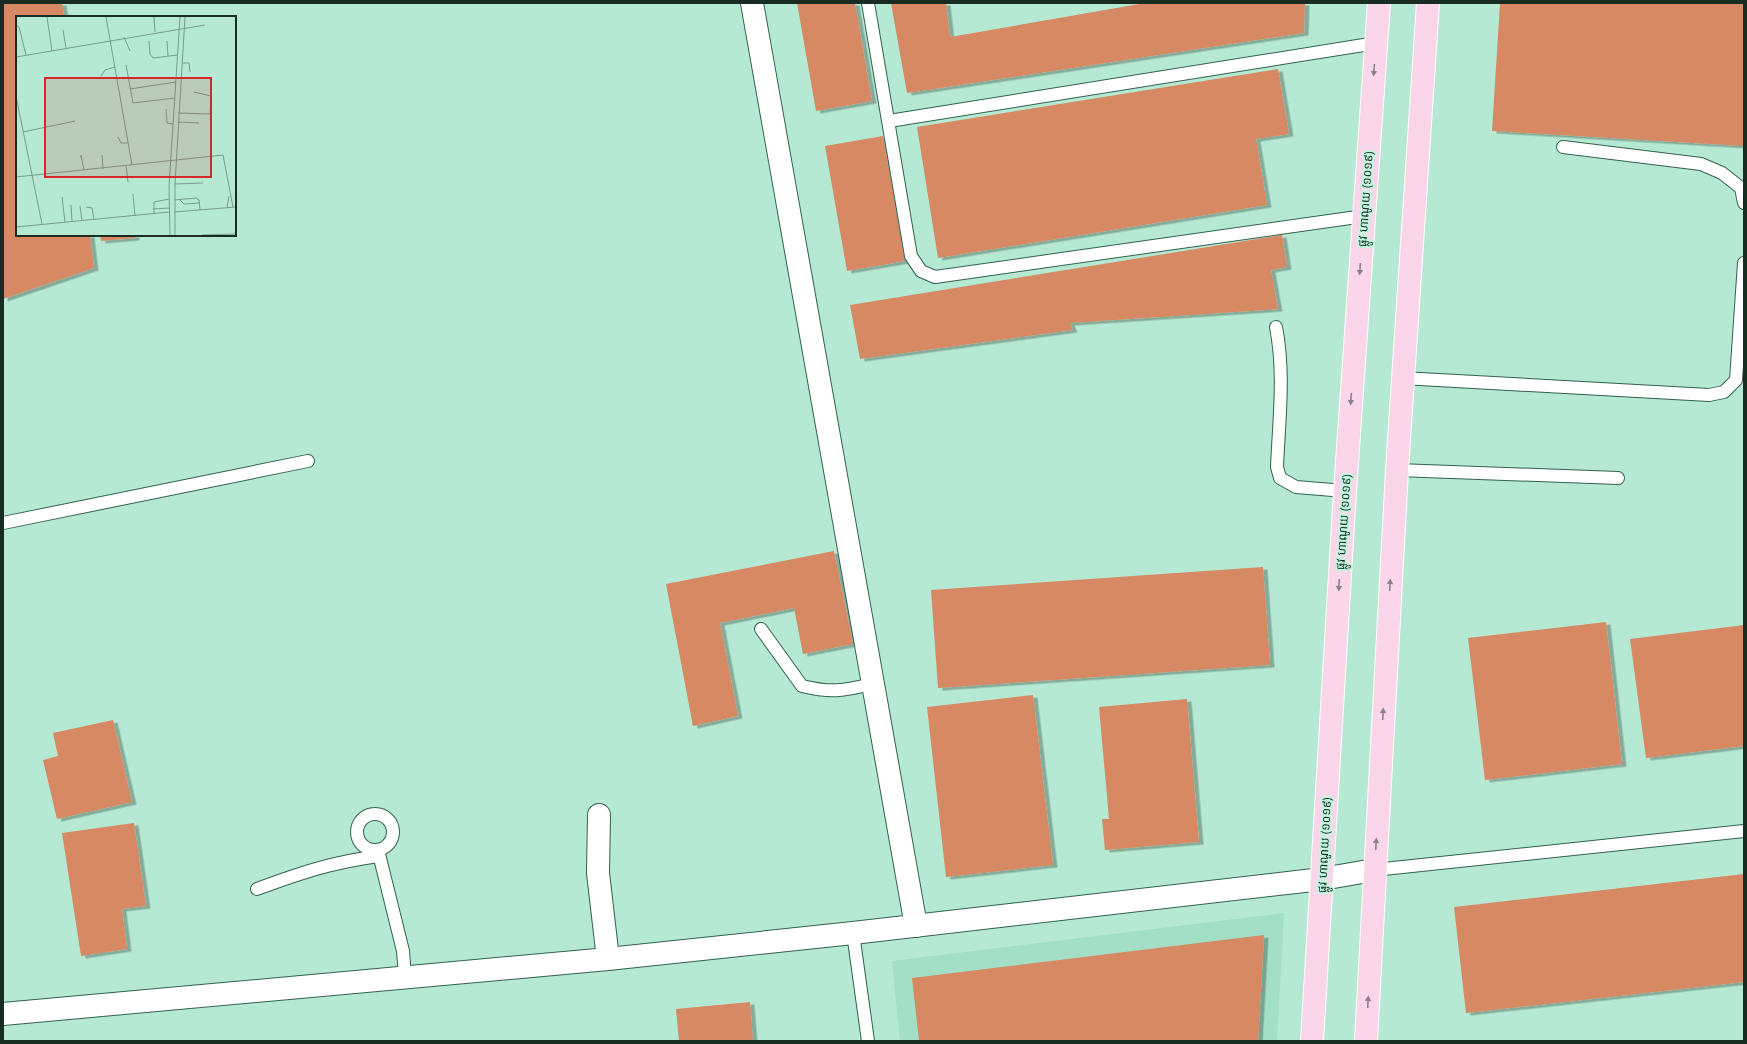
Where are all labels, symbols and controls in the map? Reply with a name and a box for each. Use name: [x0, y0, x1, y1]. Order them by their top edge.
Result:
inset map: [16, 16, 236, 236]
one-way arrow: [1371, 64, 1378, 76]
street label: ផ្លូវ ហាណូយ (១០១៩): [1354, 151, 1379, 248]
one-way arrow: [1357, 263, 1364, 275]
one-way arrow: [1348, 393, 1355, 405]
street label: ផ្លូវ ហាណូយ (១០១៩): [1332, 474, 1357, 571]
one-way arrow: [1336, 579, 1343, 591]
one-way arrow: [1387, 579, 1394, 591]
one-way arrow: [1380, 707, 1386, 720]
street label: ផ្លូវ ហាណូយ (១០១៩): [1314, 797, 1338, 894]
one-way arrow: [1372, 838, 1379, 850]
one-way arrow: [1365, 995, 1371, 1008]

